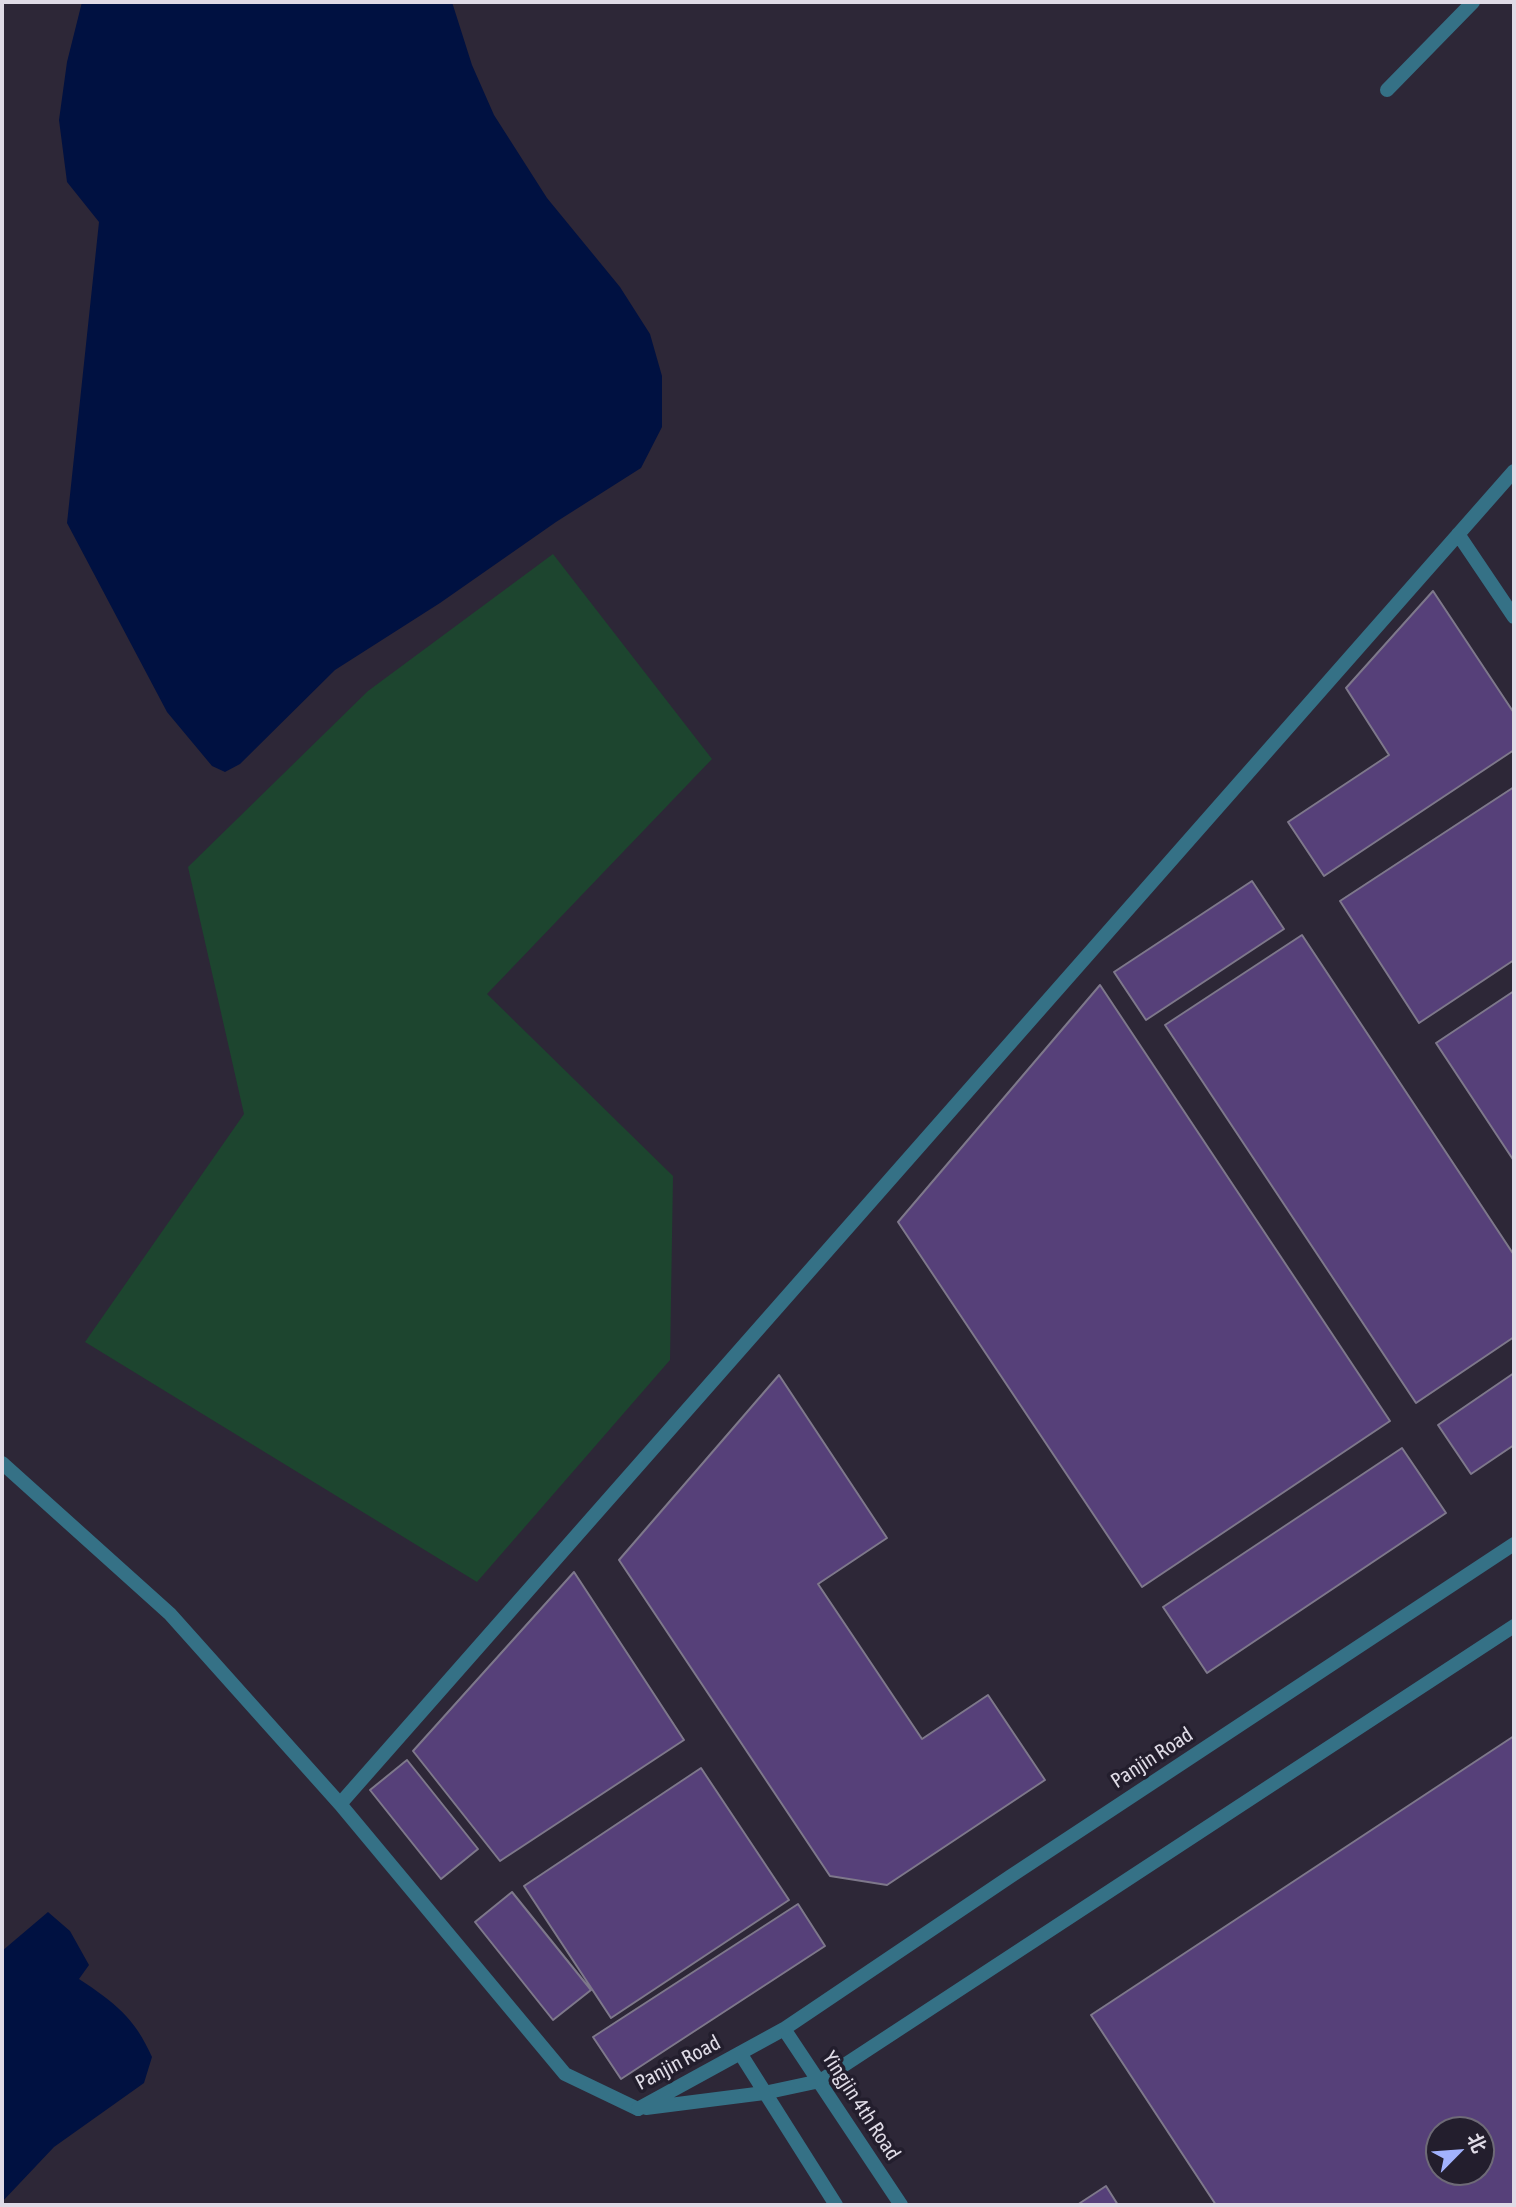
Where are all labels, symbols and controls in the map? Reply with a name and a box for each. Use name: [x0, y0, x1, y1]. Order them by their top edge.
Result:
street label: Panjin Road: [1106, 1722, 1198, 1794]
street label: Panjin Road: [631, 2030, 725, 2096]
street label: Yingjin 4th Road: [817, 2047, 905, 2165]
north arrow: [1425, 2116, 1495, 2186]
text: 北: [1463, 2130, 1491, 2156]

